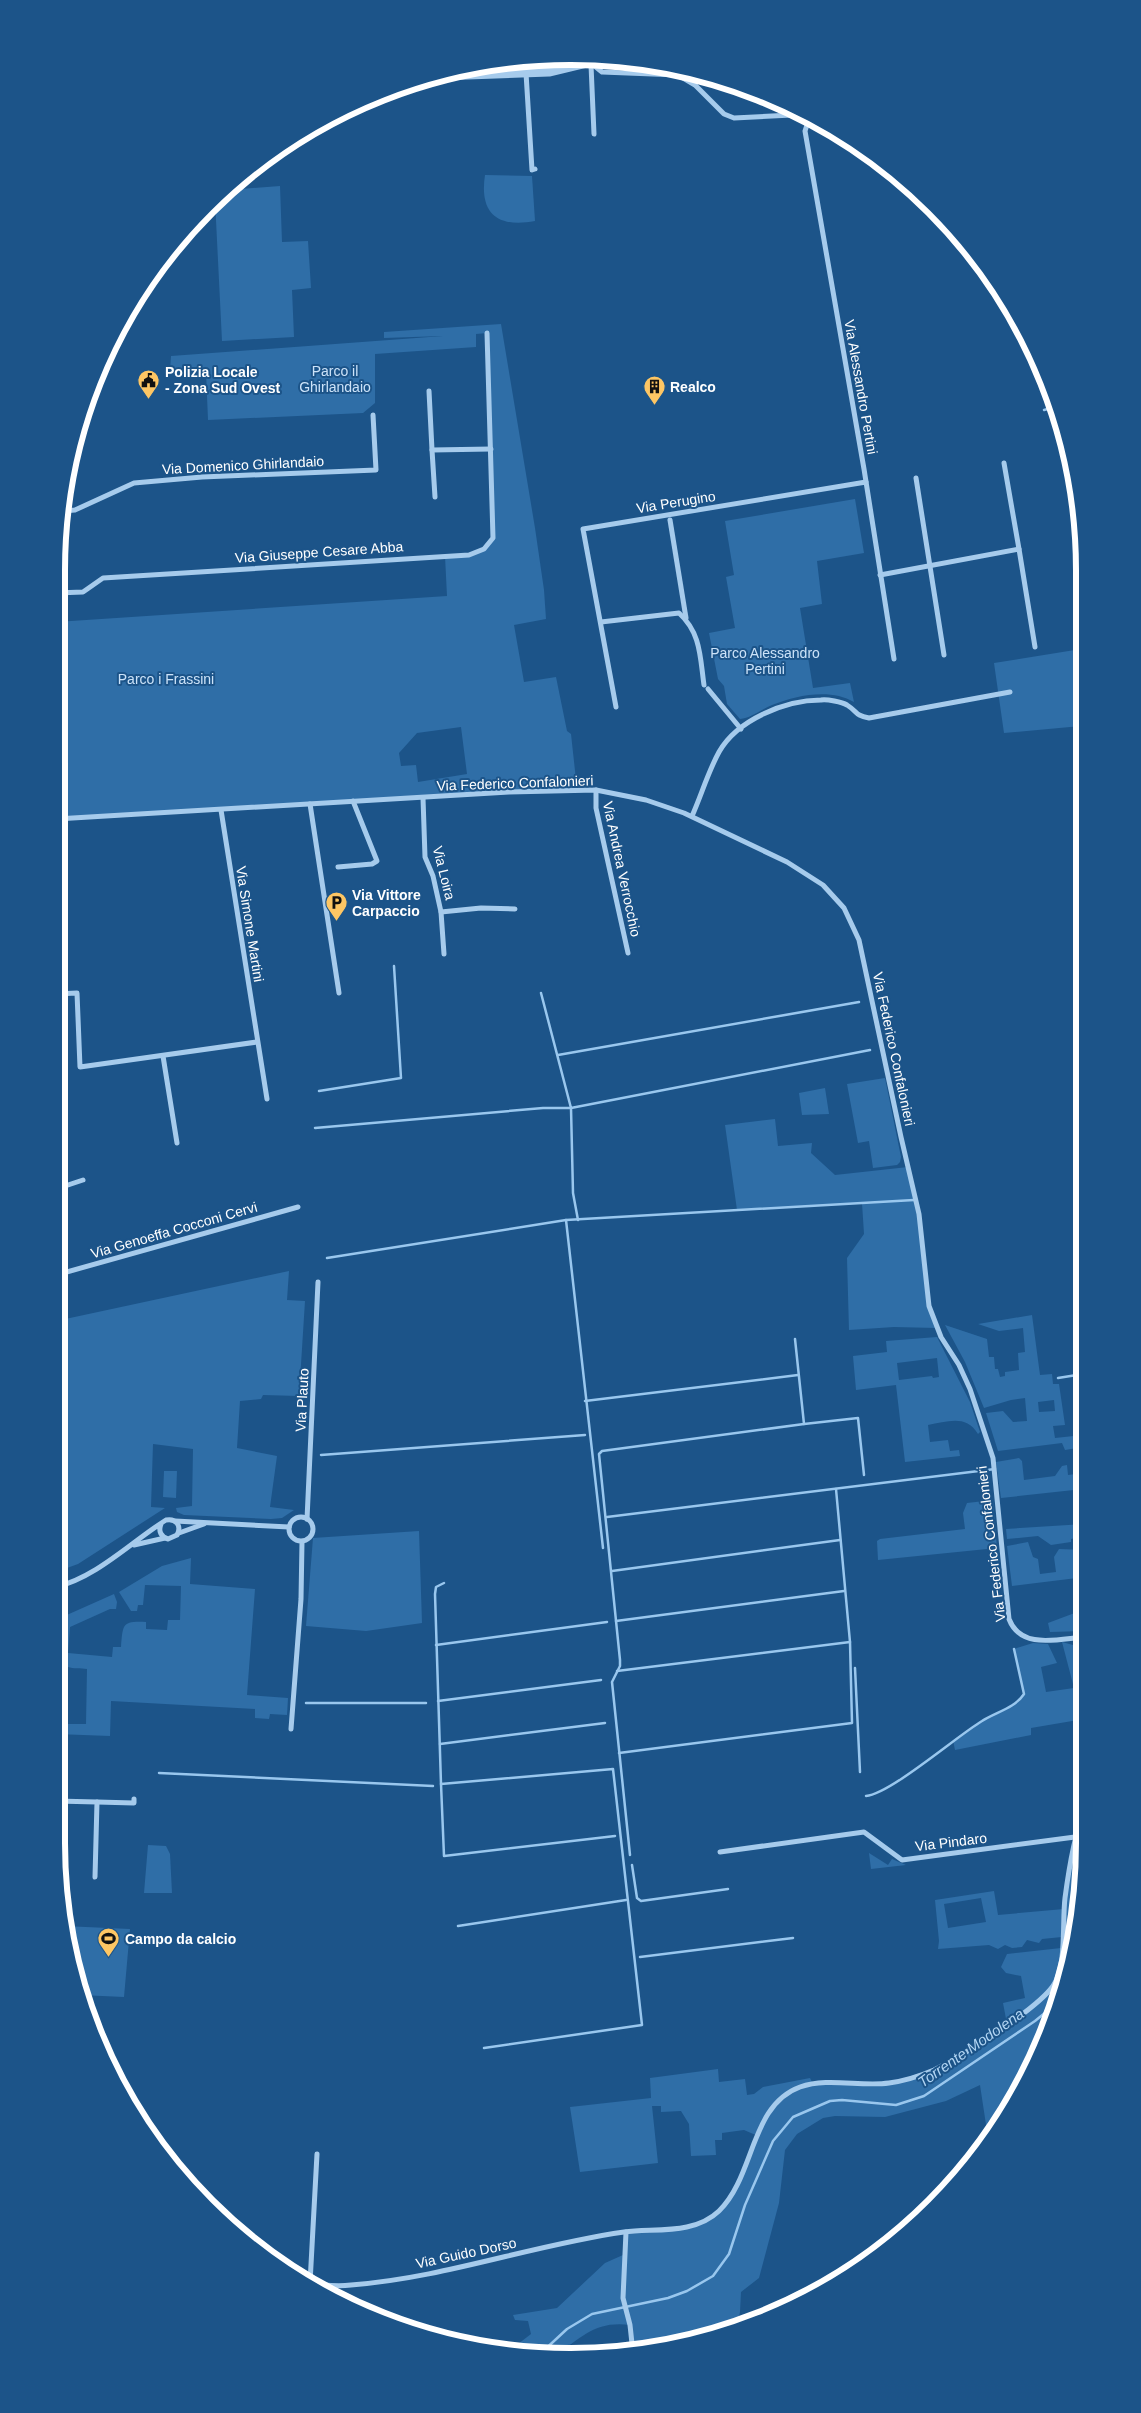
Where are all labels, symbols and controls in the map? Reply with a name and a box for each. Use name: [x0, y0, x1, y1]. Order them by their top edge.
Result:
street label: Via Alessandro Pertini: [841, 318, 881, 456]
park label: Parco il Ghirlandaio: [299, 363, 371, 395]
place label: Polizia Locale - Zona Sud Ovest: [165, 364, 280, 396]
public building icon: Polizia Locale - Zona Sud Ovest: [137, 368, 161, 399]
building icon: Realco: [642, 375, 666, 406]
place label: Realco: [670, 379, 716, 395]
street label: Via Domenico Ghirlandaio: [161, 453, 325, 477]
street label: Via Perugino: [635, 488, 717, 516]
street label: Via Giuseppe Cesare Abba: [234, 538, 404, 566]
park label: Parco Alessandro Pertini: [710, 645, 820, 677]
park label: Parco i Frassini: [118, 671, 214, 687]
street label: Via Federico Confalonieri: [436, 772, 594, 794]
street label: Via Andrea Verrocchio: [600, 800, 644, 938]
street label: Via Loira: [430, 844, 458, 902]
street label: Via Simone Martini: [233, 865, 267, 983]
place label: Via Vittore Carpaccio: [352, 887, 421, 919]
parking icon: Via Vittore Carpaccio: [324, 891, 348, 922]
street label: Via Federico Confalonieri: [870, 971, 918, 1127]
street label: Via Genoeffa Cocconi Cervi: [89, 1199, 259, 1261]
street label: Via Plauto: [292, 1368, 312, 1432]
street label: Via Federico Confalonieri: [973, 1465, 1009, 1623]
street label: Via Pindaro: [914, 1830, 988, 1854]
sports icon: Campo da calcio: [97, 1927, 121, 1958]
place label: Campo da calcio: [125, 1931, 236, 1947]
water label: Torrente Modolena: [914, 2005, 1027, 2091]
street label: Via Guido Dorso: [414, 2234, 518, 2271]

